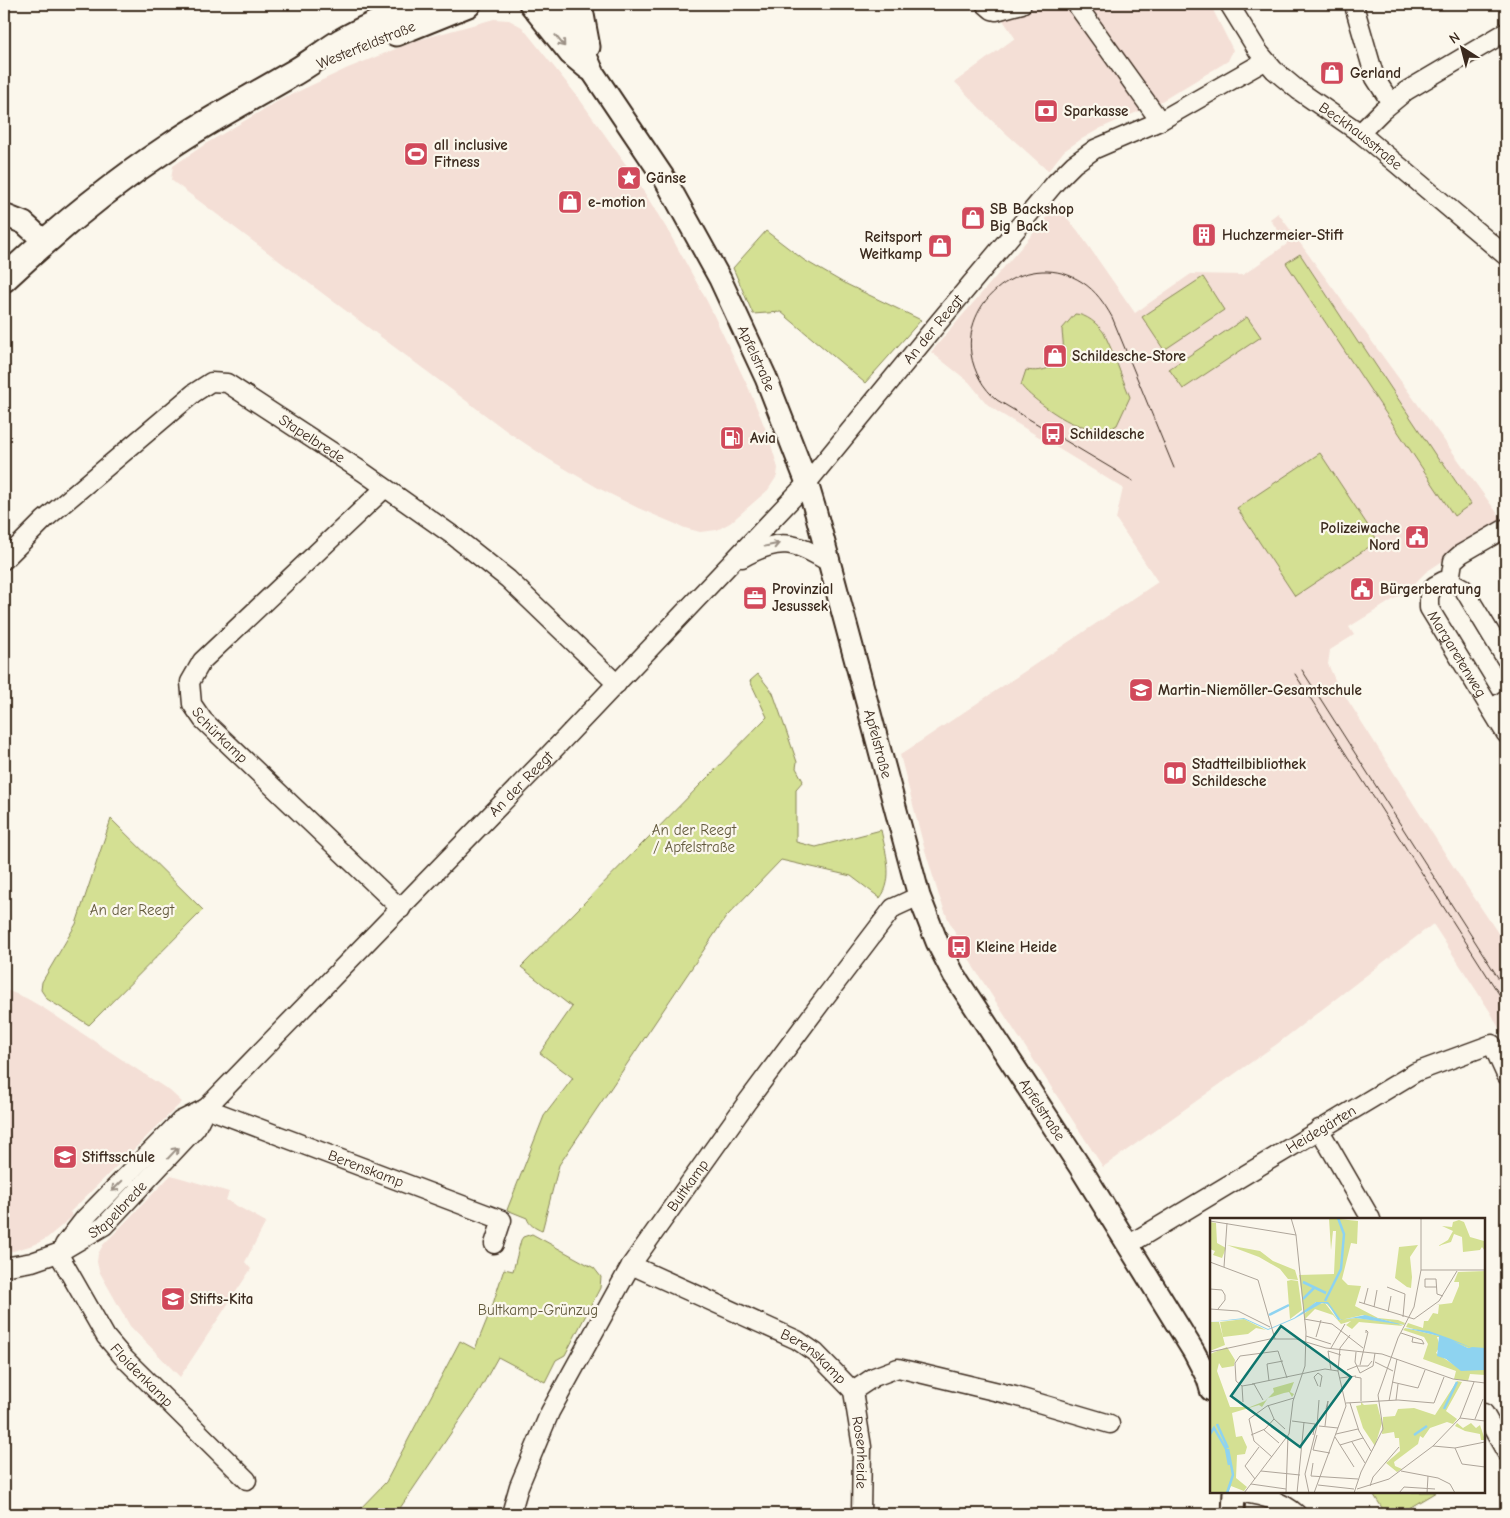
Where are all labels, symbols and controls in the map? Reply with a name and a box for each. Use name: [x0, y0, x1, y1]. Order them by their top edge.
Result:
street label: Westerfeldstraße: [314, 17, 419, 73]
north arrow: [1438, 22, 1488, 72]
text: N: [1446, 28, 1463, 47]
one-way arrow: [554, 34, 565, 47]
shop icon: Gerland: [1319, 60, 1345, 86]
place label: Gerland: [1350, 64, 1401, 82]
bank icon: Sparkasse: [1033, 98, 1059, 124]
street label: Beckhausstraße: [1315, 98, 1406, 174]
place label: Sparkasse: [1064, 102, 1129, 120]
place label: all inclusive Fitness: [434, 136, 508, 171]
sports icon: all inclusive Fitness: [403, 141, 429, 167]
place icon: Gänse: [616, 165, 642, 191]
place label: Gänse: [646, 169, 686, 187]
shop icon: e-motion: [557, 189, 583, 215]
place label: e-motion: [588, 193, 646, 211]
place label: SB Backshop Big Back: [990, 200, 1074, 235]
shop icon: SB Backshop Big Back: [960, 205, 986, 231]
building icon: Huchzermeier-Stift: [1191, 222, 1217, 248]
place label: Huchzermeier-Stift: [1222, 226, 1344, 244]
place label: Reitsport Weitkamp: [860, 228, 923, 263]
shop icon: Reitsport Weitkamp: [927, 233, 953, 259]
street label: An der Reegt: [899, 290, 967, 368]
street label: Apfelstraße: [734, 322, 779, 394]
shop icon: Schildesche-Store: [1042, 343, 1068, 369]
place label: Schildesche-Store: [1072, 347, 1186, 365]
street label: Stapelbrede: [276, 410, 349, 467]
bus stop icon: Schildesche: [1040, 421, 1066, 447]
fuel station icon: Avia: [719, 425, 745, 451]
place label: Schildesche: [1070, 425, 1144, 443]
place label: Avia: [750, 429, 776, 447]
place label: Polizeiwache Nord: [1320, 519, 1400, 554]
public building icon: Polizeiwache Nord: [1404, 524, 1430, 550]
one-way arrow: [763, 540, 779, 549]
public building icon: Bürgerberatung: [1349, 576, 1375, 602]
place label: Provinzial Jesussek: [772, 580, 833, 615]
place label: Bürgerberatung: [1380, 580, 1482, 598]
office icon: Provinzial Jesussek: [742, 585, 768, 611]
street label: Margaretenweg: [1424, 607, 1490, 701]
school or university icon: Martin-Niemöller-Gesamtschule: [1128, 677, 1154, 703]
place label: Martin-Niemöller-Gesamtschule: [1158, 681, 1362, 699]
street label: Schürkamp: [188, 704, 252, 767]
street label: Apfelstraße: [860, 707, 896, 781]
street label: An der Reegt: [485, 747, 557, 820]
place label: Stadtteilbibliothek Schildesche: [1192, 755, 1307, 790]
library icon: Stadtteilbibliothek Schildesche: [1162, 760, 1188, 786]
park label: An der Reegt / Apfelstraße: [652, 821, 737, 856]
park label: An der Reegt: [90, 901, 175, 919]
bus stop icon: Kleine Heide: [946, 934, 972, 960]
place label: Kleine Heide: [976, 938, 1057, 956]
street label: Apfelstraße: [1015, 1075, 1070, 1144]
street label: Heidegärten: [1283, 1101, 1359, 1157]
school or university icon: Stiftsschule: [52, 1144, 78, 1170]
street label: Berenskamp: [326, 1146, 406, 1191]
one-way arrow: [167, 1147, 179, 1160]
place label: Stiftsschule: [82, 1148, 155, 1166]
street label: Bultkamp: [663, 1156, 712, 1215]
street label: Stapelbrede: [85, 1177, 151, 1242]
one-way arrow: [111, 1179, 123, 1192]
inset map: [1210, 1218, 1485, 1493]
school or university icon: Stifts-Kita: [160, 1286, 186, 1312]
place label: Stifts-Kita: [190, 1290, 253, 1308]
park label: Bultkamp-Grünzug: [478, 1301, 598, 1319]
street label: Berenskamp: [778, 1325, 850, 1388]
street label: Floidenkamp: [106, 1340, 177, 1411]
street label: Rosenheide: [848, 1415, 871, 1489]

